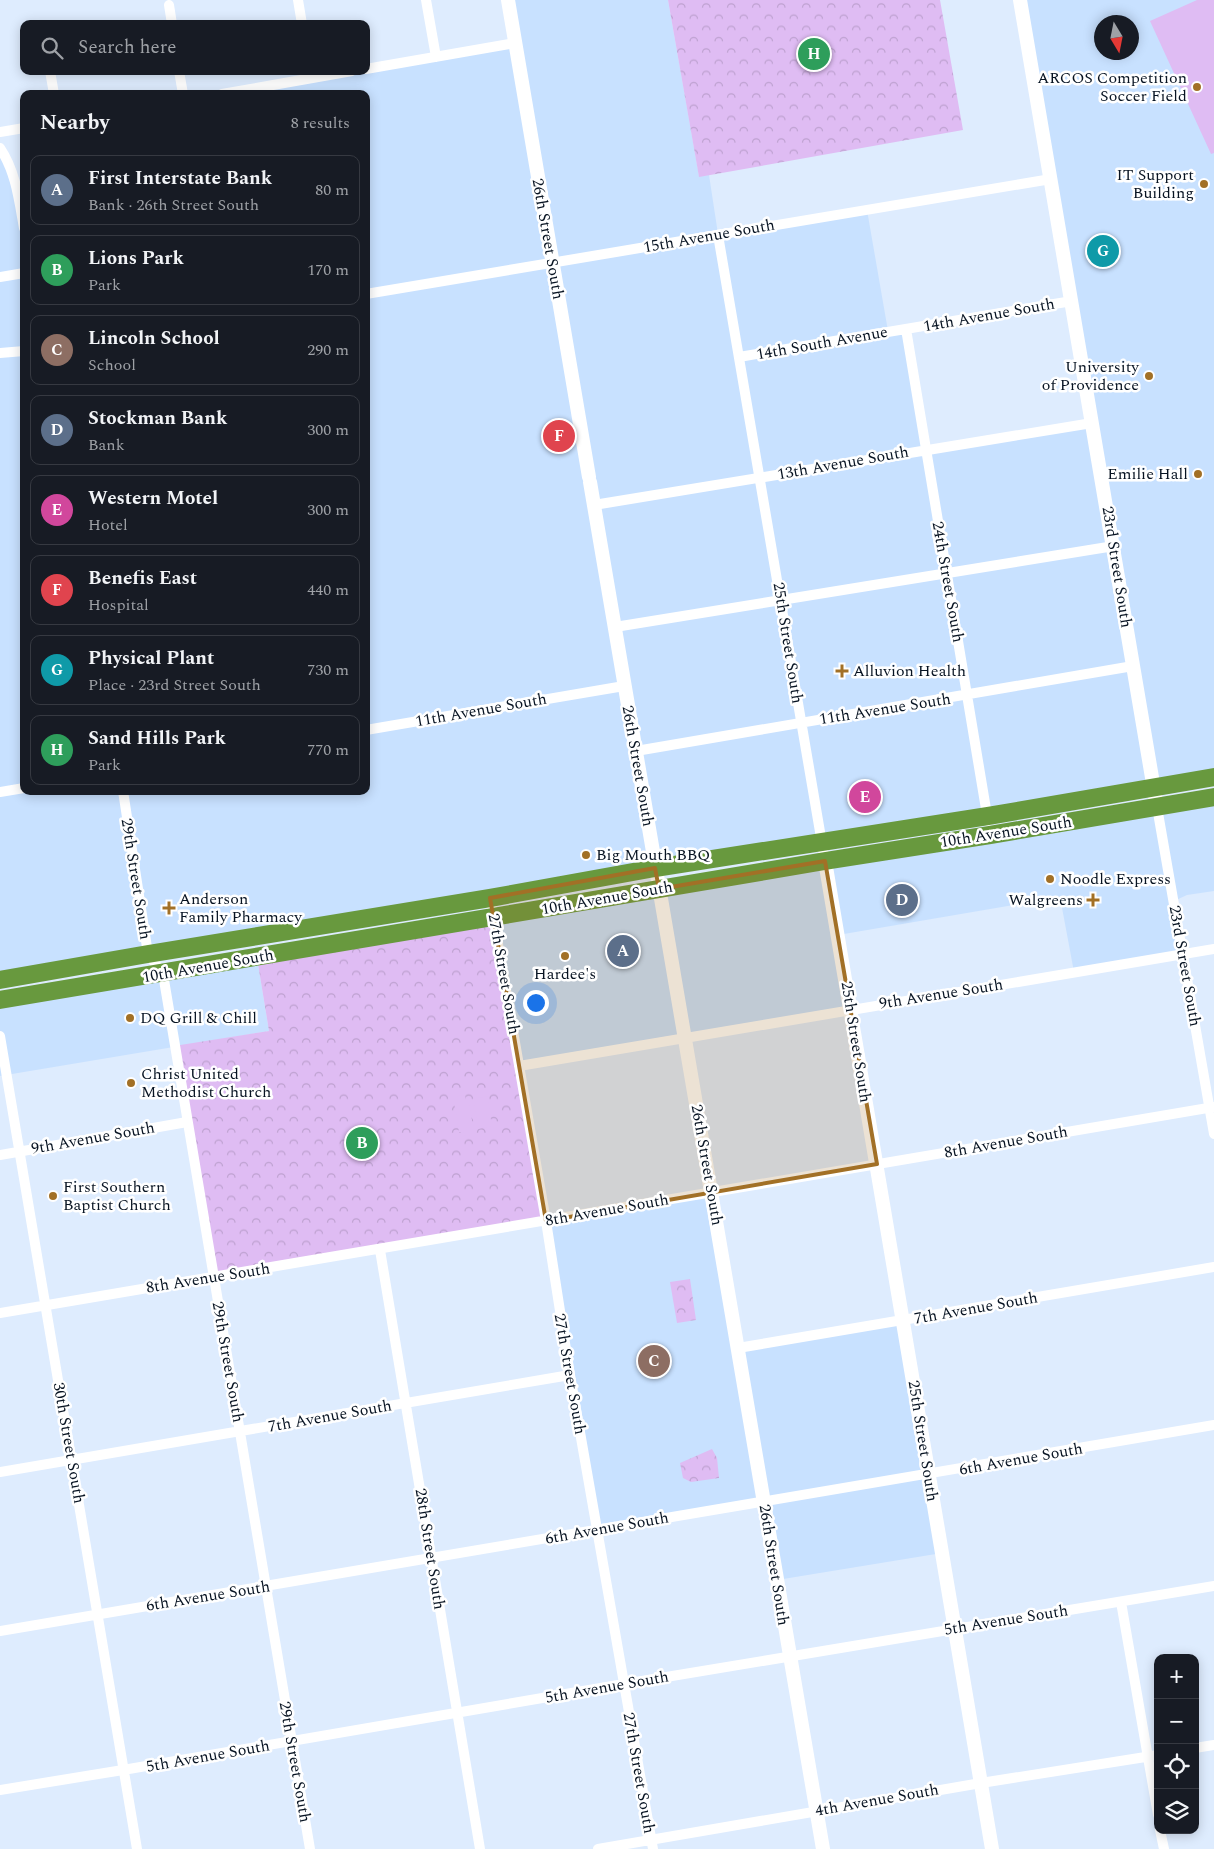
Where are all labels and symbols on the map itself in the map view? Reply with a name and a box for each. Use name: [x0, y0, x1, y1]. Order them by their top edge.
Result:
north arrow: [1094, 15, 1139, 60]
pin: H: [798, 35, 830, 73]
place label: ARCOS Competition Soccer Field: [1037, 66, 1187, 108]
marker: ARCOS Competition Soccer Field: [1191, 81, 1203, 93]
place label: IT Support Building: [1117, 163, 1194, 205]
street label: 26th Street South: [526, 177, 570, 301]
marker: IT Support Building: [1198, 178, 1210, 190]
street label: 15th Avenue South: [641, 213, 777, 259]
pin: G: [1087, 232, 1119, 270]
street label: 14th Avenue South: [921, 292, 1057, 338]
street label: 14th South Avenue: [754, 320, 890, 366]
place label: University of Providence: [1042, 355, 1140, 397]
marker: University of Providence: [1143, 370, 1155, 382]
pin: F: [543, 417, 575, 455]
street label: 13th Avenue South: [775, 440, 911, 486]
place label: Emilie Hall: [1107, 462, 1188, 486]
marker: Emilie Hall: [1192, 468, 1204, 480]
street label: 23rd Street South: [1096, 505, 1138, 629]
street label: 24th Street South: [926, 520, 970, 644]
street label: 25th Street South: [767, 581, 809, 705]
place label: Alluvion Health: [853, 659, 966, 683]
marker: Alluvion Health: [835, 664, 849, 678]
street label: 11th Avenue South: [413, 687, 549, 733]
street label: 11th Avenue South: [817, 687, 953, 731]
street label: 26th Street South: [616, 704, 660, 828]
pin: E: [849, 778, 881, 816]
street label: 10th Avenue South: [938, 810, 1074, 854]
street label: 29th Street South: [115, 817, 157, 941]
place label: Big Mouth BBQ: [596, 843, 710, 867]
marker: Big Mouth BBQ: [580, 849, 592, 861]
place label: Noodle Express: [1060, 867, 1171, 891]
marker: Noodle Express: [1044, 873, 1056, 885]
street label: 10th Avenue South: [539, 875, 675, 921]
pin: D: [886, 881, 918, 919]
place label: Anderson Family Pharmacy: [179, 887, 303, 929]
place label: Walgreens: [1009, 888, 1083, 912]
marker: Walgreens: [1087, 894, 1099, 906]
marker: Anderson Family Pharmacy: [163, 902, 175, 914]
street label: 23rd Street South: [1163, 903, 1207, 1029]
street label: 27th Street South: [482, 912, 526, 1036]
pin: A: [607, 932, 639, 970]
street label: 10th Avenue South: [140, 943, 276, 989]
marker: Hardee's: [559, 950, 571, 962]
place label: Hardee's: [534, 962, 596, 986]
street label: 9th Avenue South: [877, 972, 1005, 1016]
street label: 25th Street South: [835, 980, 877, 1104]
your location: [523, 990, 549, 1016]
place label: DQ Grill & Chill: [140, 1006, 257, 1030]
marker: DQ Grill & Chill: [124, 1012, 136, 1024]
place label: Christ United Methodist Church: [141, 1062, 271, 1104]
marker: Christ United Methodist Church: [125, 1077, 137, 1089]
street label: 26th Street South: [685, 1103, 729, 1227]
street label: 9th Avenue South: [29, 1115, 157, 1161]
street label: 8th Avenue South: [942, 1119, 1070, 1165]
pin: B: [346, 1124, 378, 1162]
place label: First Southern Baptist Church: [63, 1175, 171, 1217]
street label: 8th Avenue South: [543, 1187, 671, 1233]
marker: First Southern Baptist Church: [47, 1190, 59, 1202]
street label: 8th Avenue South: [144, 1256, 272, 1300]
street label: 7th Avenue South: [912, 1285, 1040, 1331]
street label: 29th Street South: [206, 1300, 250, 1424]
street label: 27th Street South: [548, 1312, 592, 1436]
pin: C: [638, 1342, 670, 1380]
street label: 25th Street South: [902, 1379, 944, 1503]
street label: 30th Street South: [47, 1381, 91, 1505]
street label: 7th Avenue South: [266, 1393, 394, 1439]
street label: 6th Avenue South: [957, 1436, 1085, 1482]
street label: 28th Street South: [409, 1487, 451, 1611]
street label: 26th Street South: [753, 1503, 795, 1627]
street label: 6th Avenue South: [543, 1505, 671, 1551]
street label: 6th Avenue South: [144, 1574, 272, 1618]
street label: 5th Avenue South: [942, 1598, 1070, 1642]
street label: 5th Avenue South: [543, 1664, 671, 1710]
street label: 29th Street South: [273, 1700, 317, 1824]
street label: 27th Street South: [617, 1711, 661, 1835]
street label: 5th Avenue South: [144, 1733, 272, 1779]
street label: 4th Avenue South: [813, 1777, 941, 1823]

